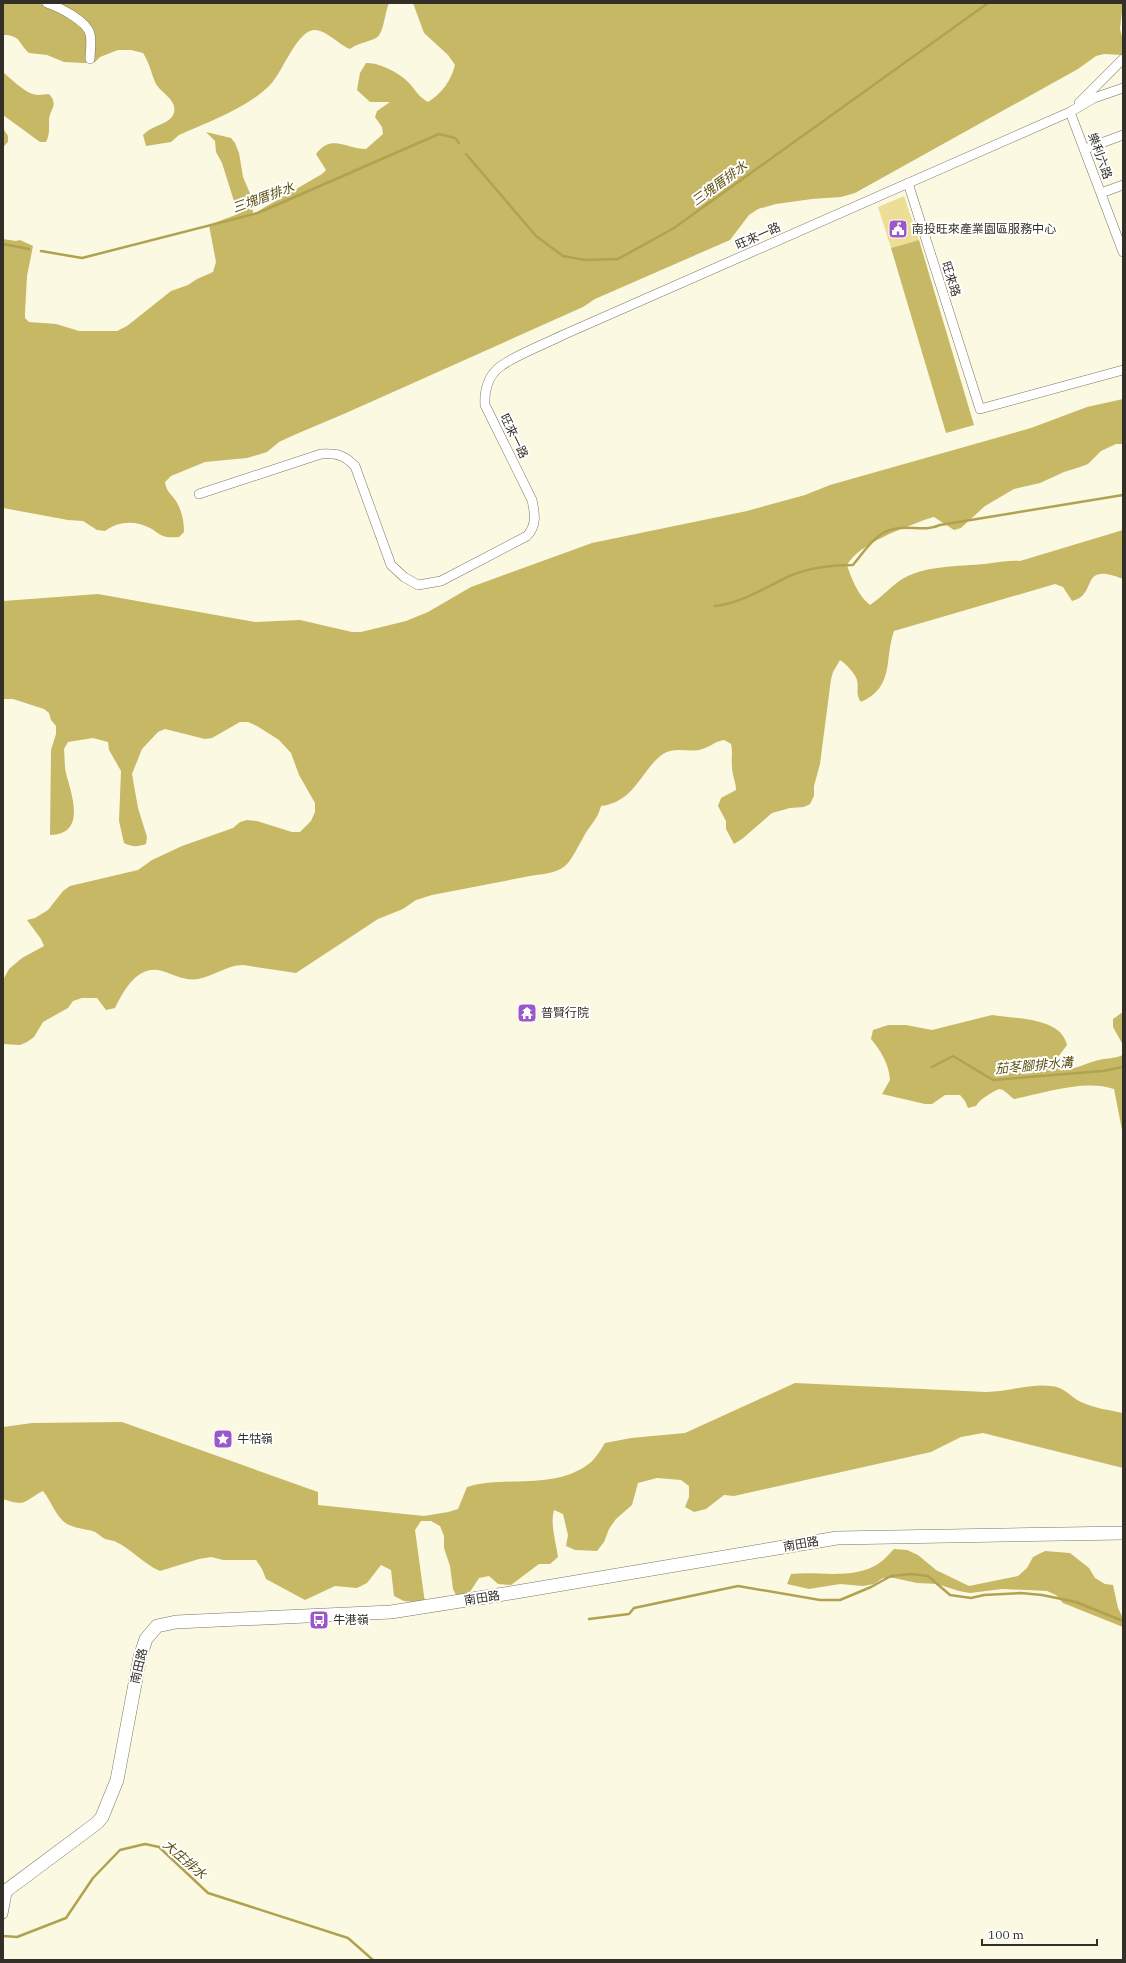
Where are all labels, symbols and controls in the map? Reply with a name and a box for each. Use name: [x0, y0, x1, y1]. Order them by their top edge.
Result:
street label: 樂利六路: [1085, 131, 1116, 181]
water label: 三塊厝排水: [688, 157, 751, 209]
water label: 三塊厝排水: [230, 178, 298, 217]
public building icon: 南投旺來產業園區服務中心: [887, 218, 909, 240]
street label: 旺來一路: [733, 219, 783, 252]
place label: 南投旺來產業園區服務中心: [912, 221, 1056, 236]
street label: 旺來路: [939, 259, 964, 298]
street label: 旺來一路: [497, 411, 532, 461]
temple icon: 普賢行院: [516, 1002, 538, 1024]
place label: 普賢行院: [541, 1005, 589, 1020]
water label: 茄苳腳排水溝: [994, 1053, 1076, 1077]
place icon: 牛牯嶺: [212, 1428, 234, 1450]
place label: 牛牯嶺: [237, 1431, 273, 1446]
street label: 南田路: [782, 1533, 820, 1554]
street label: 南田路: [463, 1587, 501, 1608]
bus stop icon: 牛港嶺: [308, 1609, 330, 1631]
place label: 牛港嶺: [333, 1612, 369, 1627]
street label: 南田路: [127, 1647, 150, 1685]
water label: 大庄排水: [159, 1836, 211, 1884]
scale bar: [982, 1921, 1097, 1947]
text: 100 m: [988, 1927, 1024, 1942]

